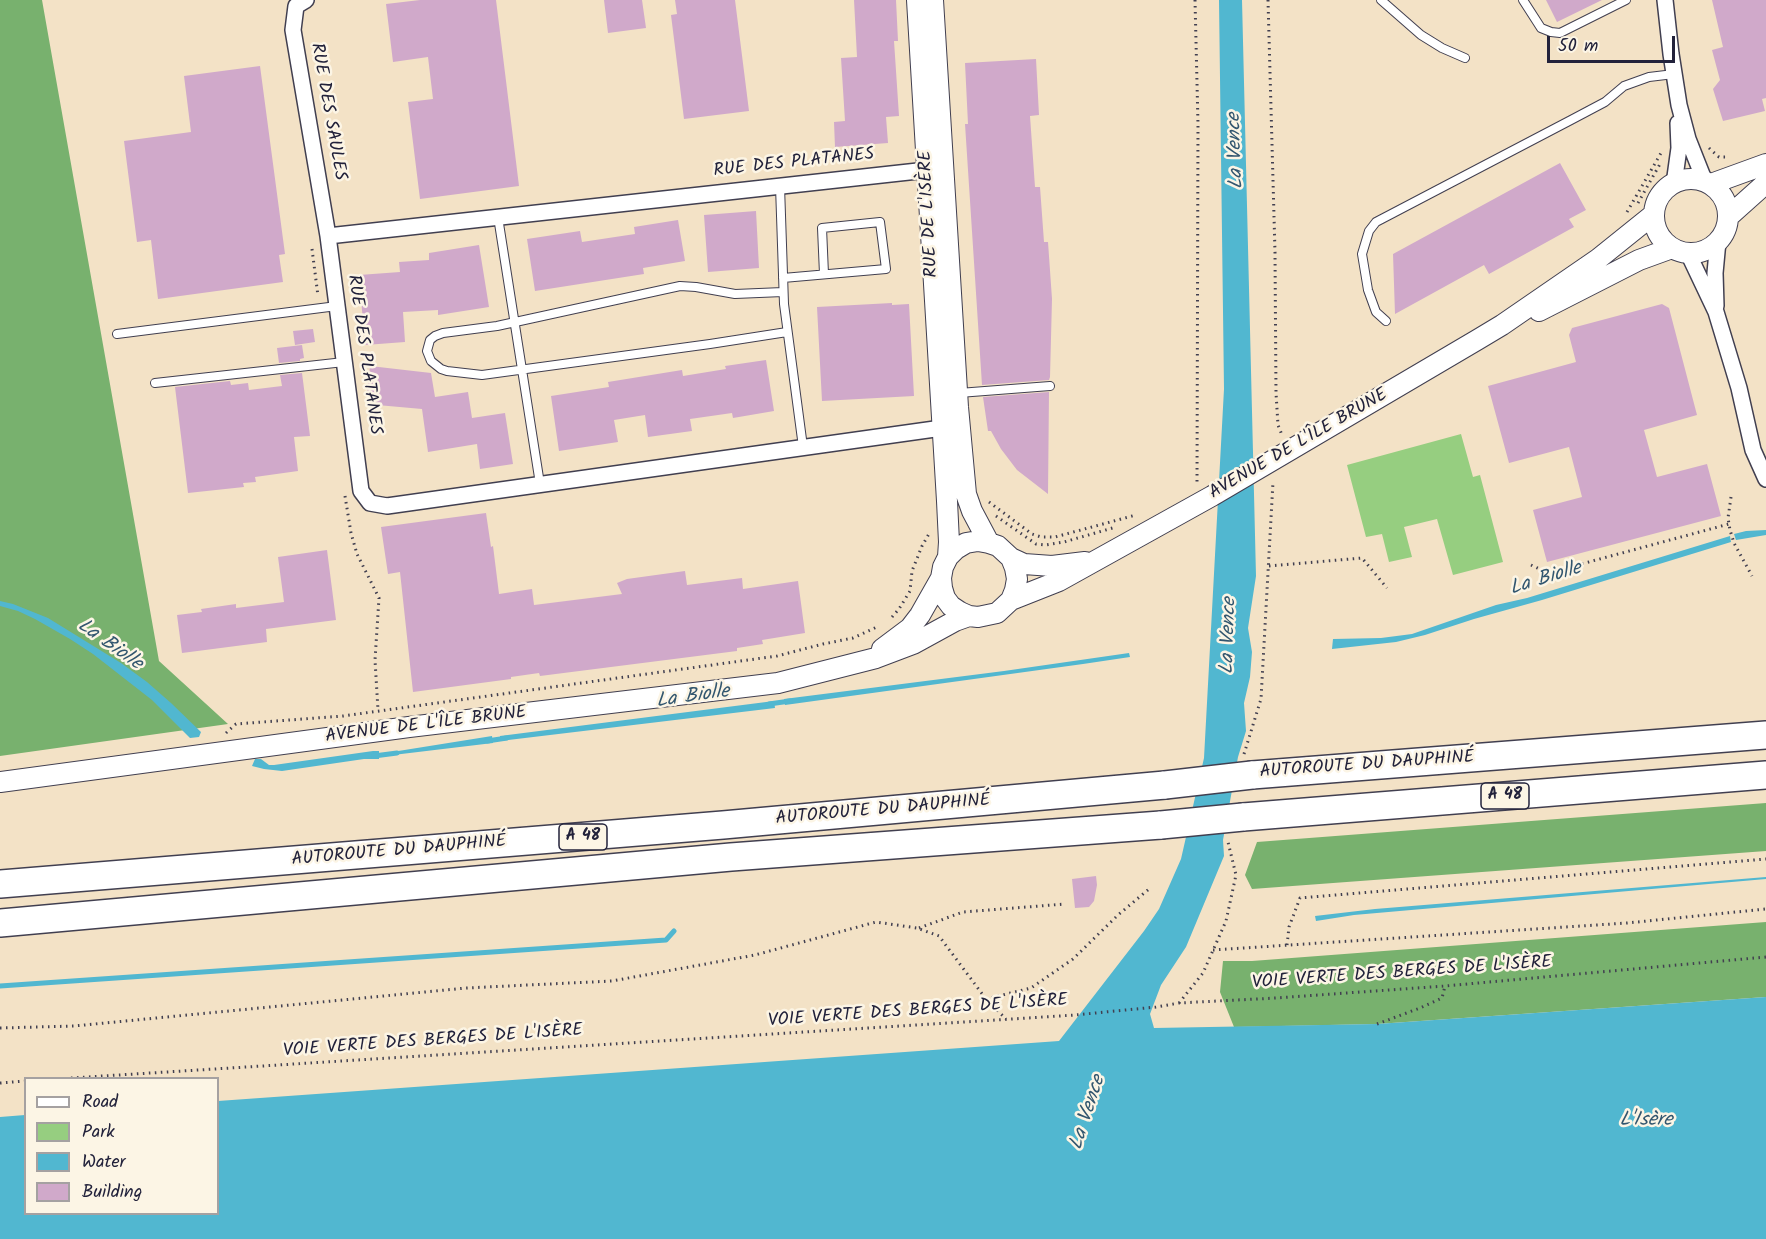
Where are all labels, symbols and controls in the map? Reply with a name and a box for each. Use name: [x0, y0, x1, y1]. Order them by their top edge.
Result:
scale bar: [1550, 24, 1678, 62]
text: 50 m: [1558, 32, 1598, 61]
street label: RUE DES SAULES: [304, 42, 350, 182]
water label: La Vence: [1224, 112, 1250, 190]
street label: RUE DES PLATANES: [713, 145, 875, 183]
street label: RUE DE L'ISÈRE: [916, 150, 944, 278]
street label: RUE DES PLATANES: [341, 274, 385, 436]
street label: AVENUE DE L'ÎLE BRUNE: [1206, 385, 1392, 505]
water label: La Biolle: [1507, 558, 1585, 602]
water label: La Vence: [1217, 597, 1243, 675]
water label: La Biolle: [72, 615, 146, 677]
water label: La Biolle: [655, 681, 731, 715]
street label: AVENUE DE L'ÎLE BRUNE: [324, 703, 528, 749]
street label: AUTOROUTE DU DAUPHINÉ: [1259, 748, 1475, 784]
road number: A 48: [1481, 783, 1529, 809]
street label: AUTOROUTE DU DAUPHINÉ: [775, 791, 991, 831]
road number: A 48: [559, 824, 607, 850]
street label: AUTOROUTE DU DAUPHINÉ: [291, 832, 507, 872]
street label: VOIE VERTE DES BERGES DE L'ISÈRE: [1252, 953, 1552, 995]
street label: VOIE VERTE DES BERGES DE L'ISÈRE: [768, 991, 1068, 1033]
street label: VOIE VERTE DES BERGES DE L'ISÈRE: [283, 1021, 583, 1063]
water label: La Vence: [1066, 1073, 1112, 1153]
legend: [24, 1077, 219, 1215]
text: Road: [82, 1088, 118, 1117]
water label: L'Isère: [1620, 1110, 1672, 1134]
text: Park: [82, 1118, 115, 1147]
text: Water: [82, 1148, 126, 1177]
text: Building: [82, 1178, 142, 1207]

